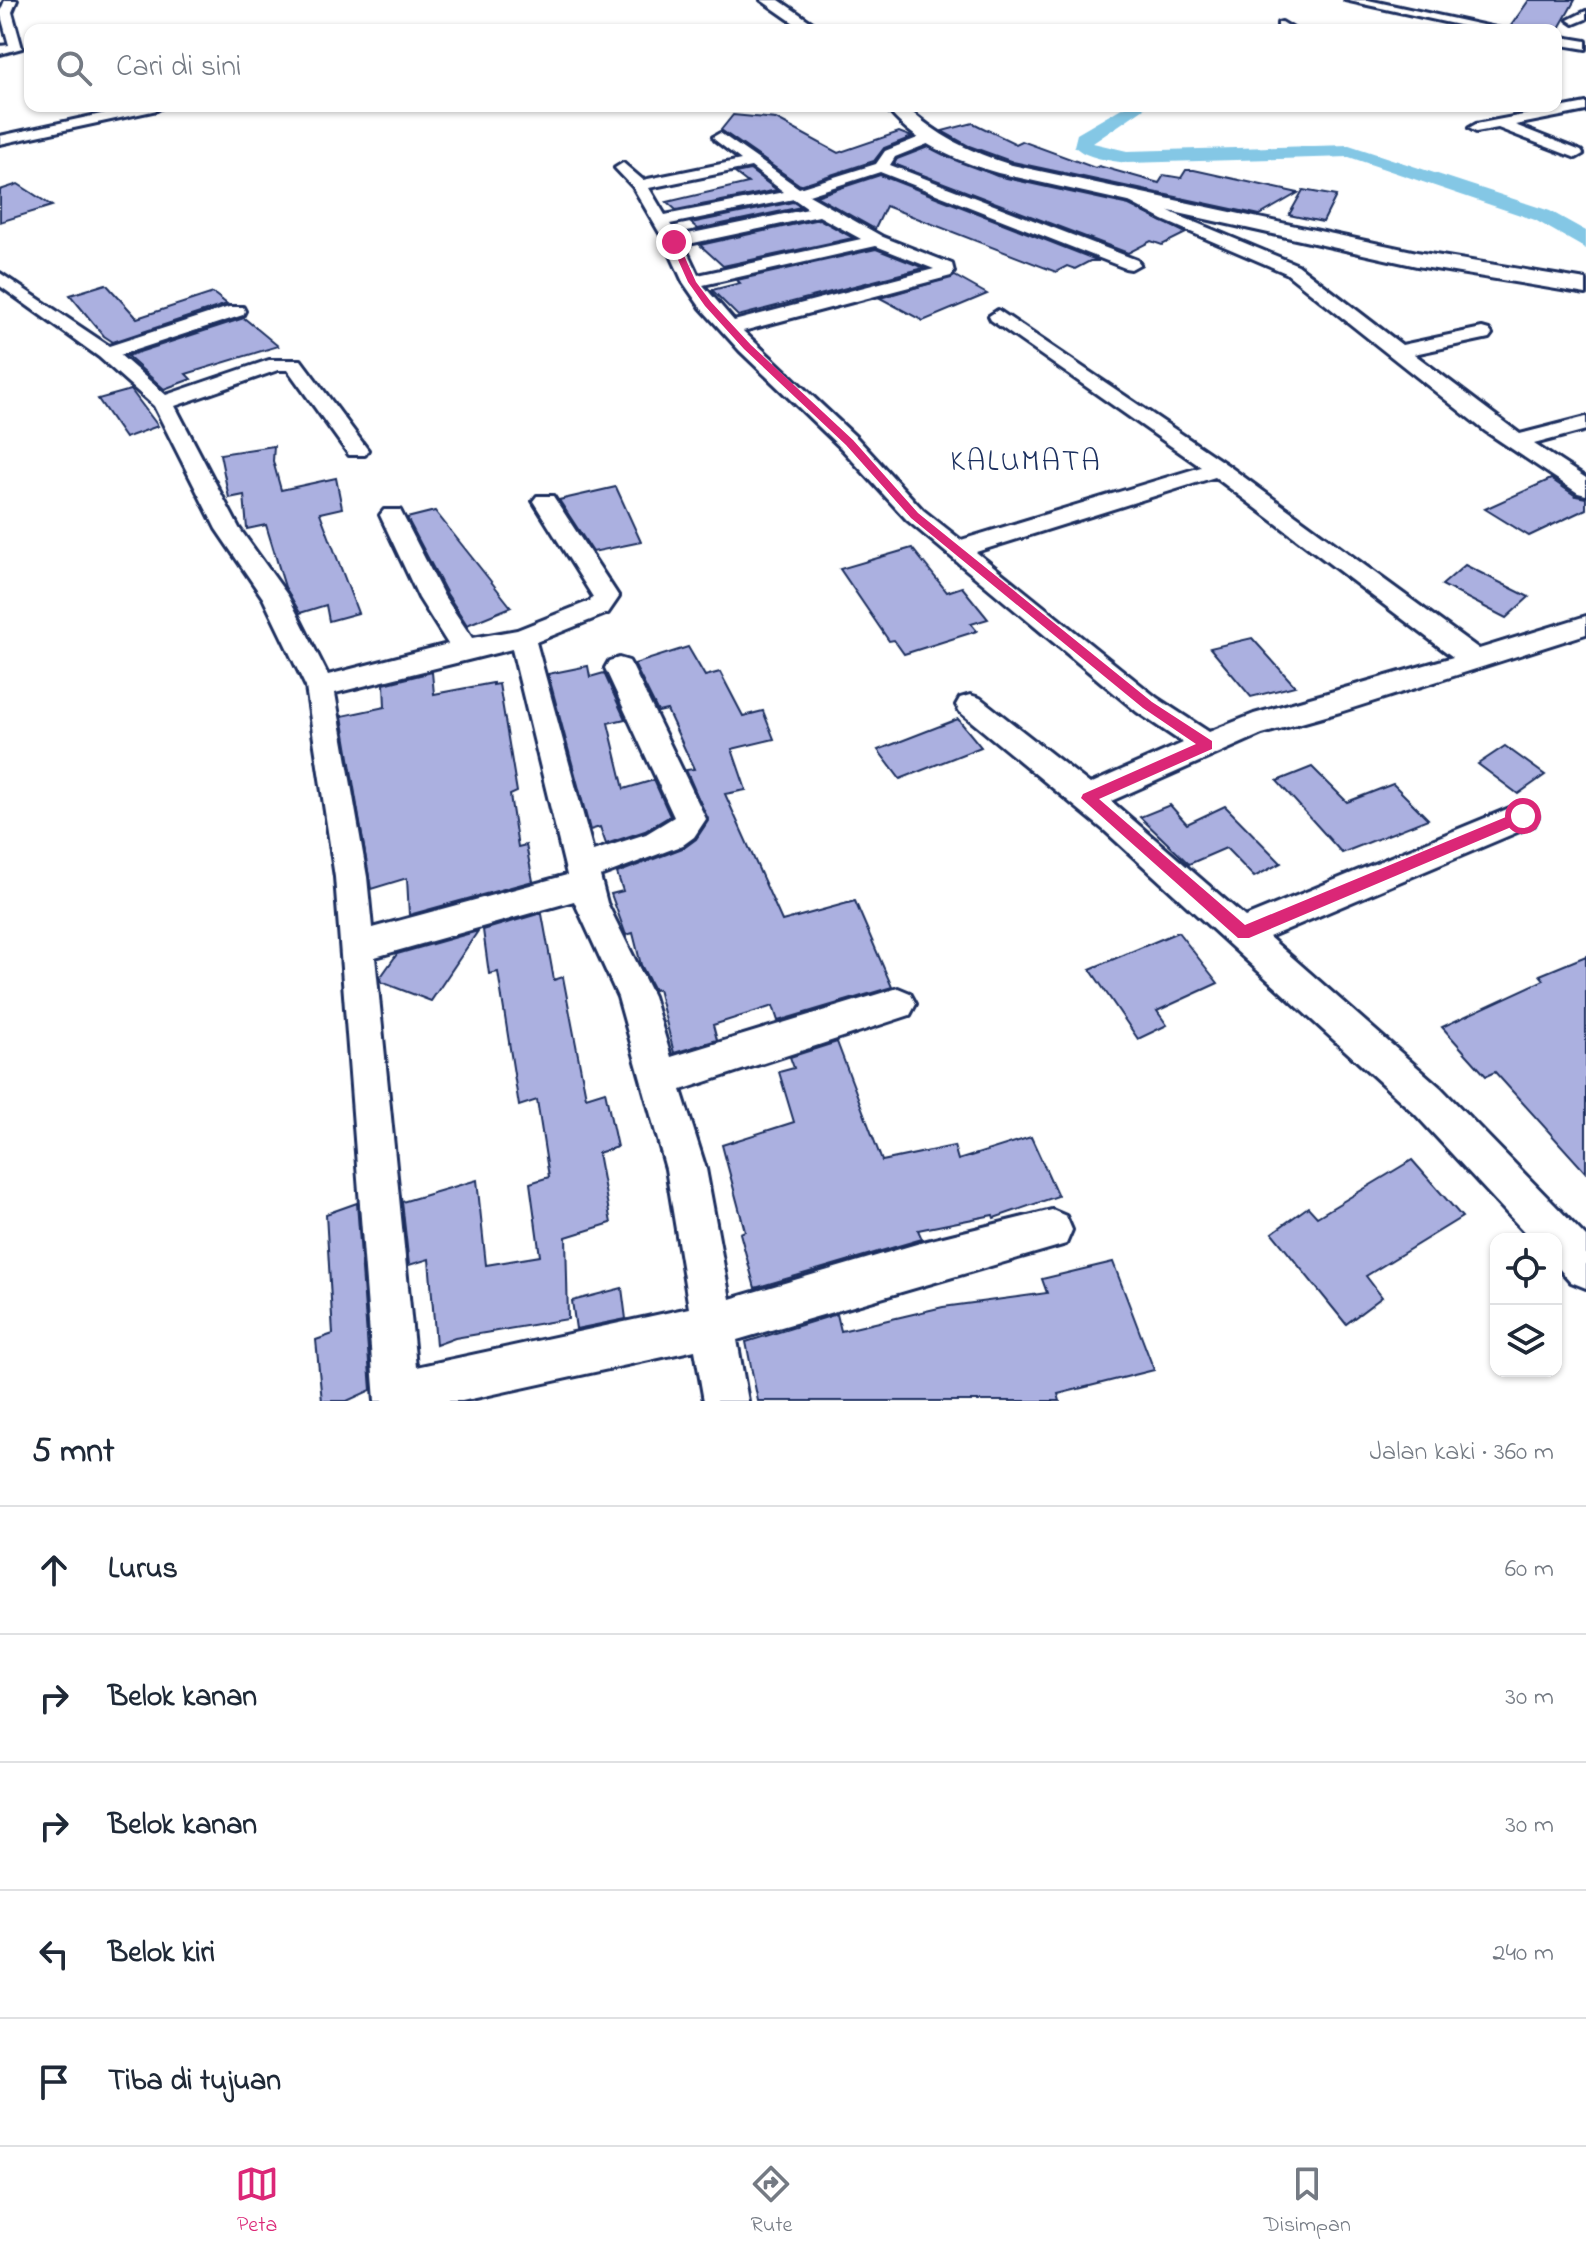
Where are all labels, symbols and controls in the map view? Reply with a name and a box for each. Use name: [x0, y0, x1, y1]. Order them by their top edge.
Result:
search box: [24, 24, 1562, 112]
icon: search: [52, 46, 96, 90]
text: Cari di sini: [116, 46, 242, 90]
route end: [656, 224, 692, 260]
district label: KALUMATA: [950, 441, 1102, 485]
route start: [1505, 798, 1541, 834]
map controls: [1490, 1233, 1562, 1377]
button: locate: [1490, 1233, 1562, 1305]
button: layers: [1490, 1305, 1562, 1377]
text: 5 mnt: [32, 1428, 115, 1478]
text: Jalan kaki · 360 m: [1369, 1434, 1554, 1472]
icon: ahead: [32, 1548, 76, 1592]
text: Lurus: [108, 1548, 178, 1592]
text: 60 m: [1505, 1551, 1554, 1589]
icon: right: [32, 1676, 76, 1720]
text: Belok kanan: [108, 1676, 257, 1720]
text: 30 m: [1505, 1679, 1554, 1717]
icon: right: [32, 1804, 76, 1848]
text: Belok kanan: [108, 1804, 257, 1848]
text: 30 m: [1505, 1807, 1554, 1845]
icon: left: [32, 1932, 76, 1976]
text: Belok kiri: [108, 1932, 215, 1976]
text: 240 m: [1492, 1935, 1554, 1973]
icon: arrive: [32, 2060, 76, 2104]
text: Tiba di tujuan: [108, 2060, 281, 2104]
tab: Peta: [235, 2162, 279, 2242]
tab: Rute: [749, 2162, 793, 2242]
tab: Disimpan: [1264, 2162, 1351, 2242]

